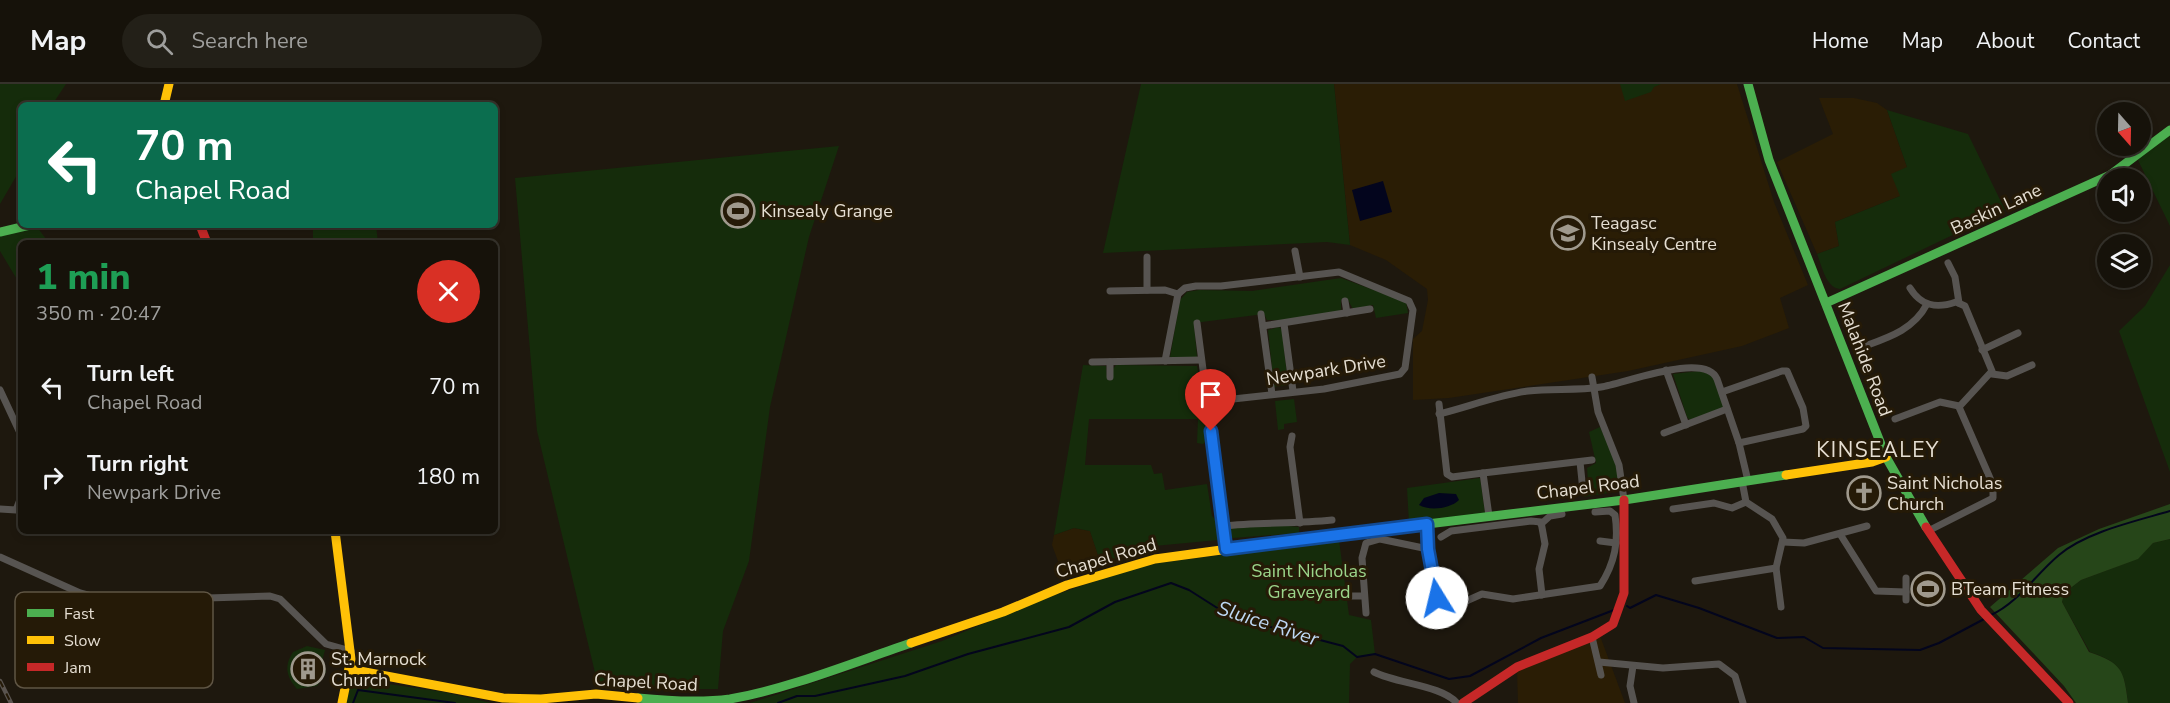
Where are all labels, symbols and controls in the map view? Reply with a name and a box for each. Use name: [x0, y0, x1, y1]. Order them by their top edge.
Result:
search box: [122, 14, 542, 68]
text: Map: [30, 22, 86, 60]
icon: search: [143, 25, 176, 58]
text: Search here: [191, 26, 308, 56]
text: Home: [1812, 27, 1869, 55]
text: Map: [1902, 27, 1943, 55]
text: About: [1976, 27, 2034, 55]
text: Contact: [2067, 27, 2140, 55]
north arrow: [2097, 102, 2151, 156]
map controls: [2097, 102, 2151, 288]
text: 70 m: [135, 118, 234, 175]
icon: left: [36, 126, 114, 204]
button: sound: [2097, 168, 2151, 222]
text: Chapel Road: [135, 172, 291, 209]
street label: Baskin Lane: [1947, 178, 2045, 240]
sports icon: Kinsealy Grange: [720, 193, 756, 229]
place label: Kinsealy Grange: [761, 199, 893, 223]
place label: Teagasc Kinsealy Centre: [1591, 211, 1717, 256]
school or university icon: Teagasc Kinsealy Centre: [1550, 215, 1586, 251]
button: layers: [2097, 234, 2151, 288]
text: 1 min: [36, 253, 131, 302]
button: close: [417, 260, 480, 323]
street label: Malahide Road: [1832, 298, 1898, 420]
text: 350 m · 20:47: [36, 300, 162, 327]
street label: Newpark Drive: [1265, 349, 1387, 391]
text: Turn left: [87, 359, 174, 389]
pin: [1185, 369, 1236, 431]
icon: left: [36, 371, 69, 404]
text: 70 m: [429, 372, 480, 402]
icon: arrive: [1194, 378, 1227, 411]
text: Chapel Road: [87, 389, 202, 416]
district label: KINSEALEY: [1816, 436, 1940, 464]
text: Turn right: [87, 449, 188, 479]
icon: right: [36, 461, 69, 494]
text: 180 m: [416, 462, 480, 492]
street label: Chapel Road: [1535, 469, 1641, 505]
place label: Saint Nicholas Church: [1887, 471, 2003, 516]
church icon: Saint Nicholas Church: [1846, 475, 1882, 511]
text: Newpark Drive: [87, 479, 221, 506]
street label: Chapel Road: [1053, 532, 1159, 584]
park label: Saint Nicholas Graveyard: [1251, 559, 1367, 604]
position arrow: [1405, 566, 1469, 630]
sports icon: BTeam Fitness: [1910, 571, 1946, 607]
place label: BTeam Fitness: [1951, 577, 2069, 601]
legend: [15, 592, 213, 688]
water label: Sluice River: [1214, 594, 1323, 653]
text: Fast: [64, 603, 95, 625]
text: Slow: [64, 630, 101, 652]
place label: St. Marnock Church: [331, 647, 427, 692]
building icon: St. Marnock Church: [290, 651, 326, 687]
text: Jam: [63, 657, 91, 679]
street label: Chapel Road: [594, 667, 698, 697]

